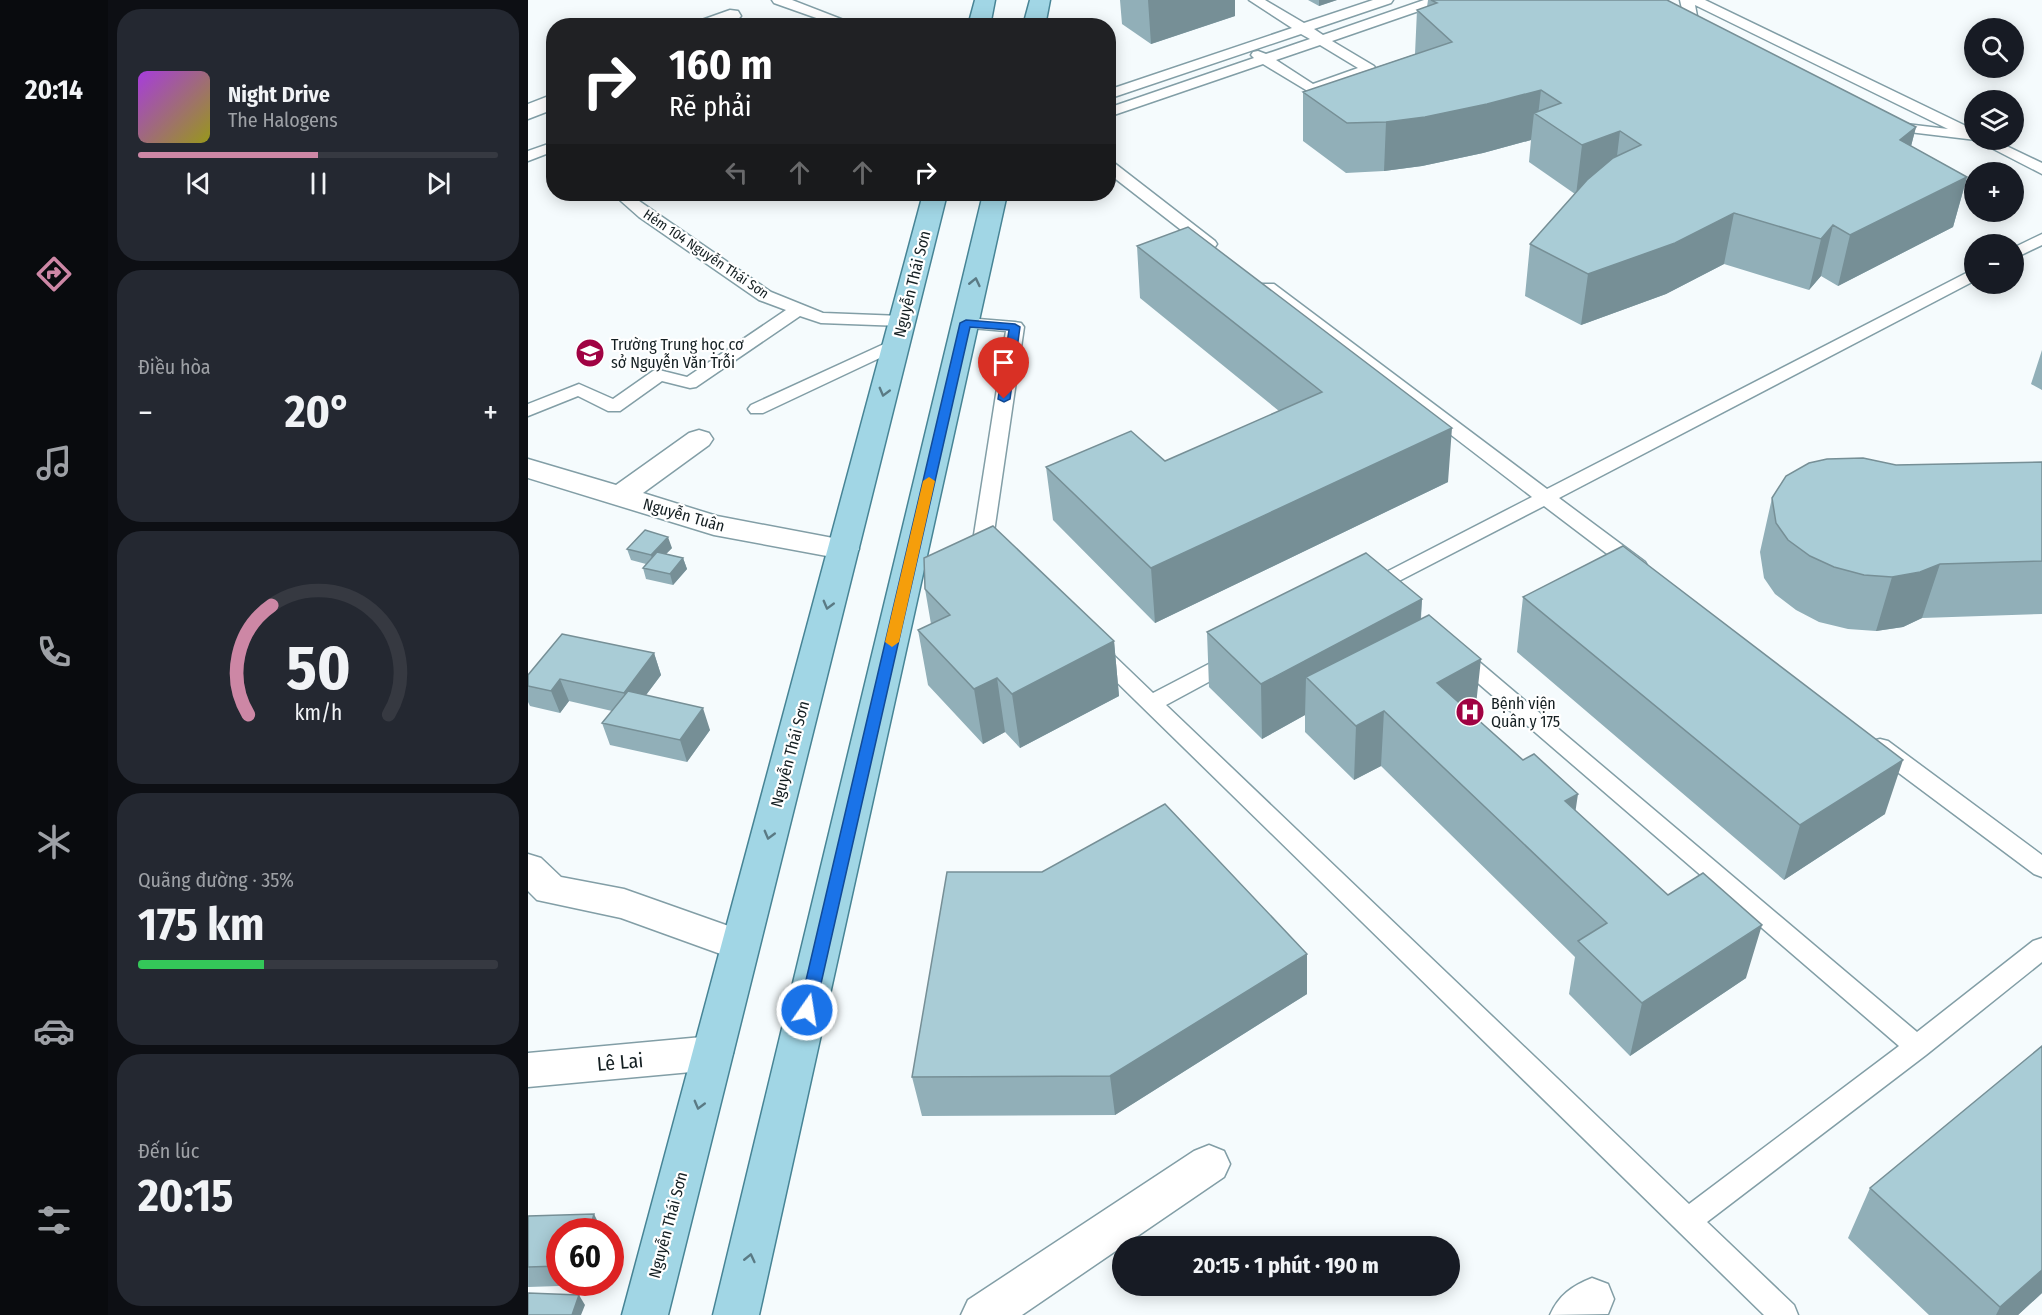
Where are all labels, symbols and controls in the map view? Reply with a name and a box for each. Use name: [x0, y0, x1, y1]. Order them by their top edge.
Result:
map controls: [1964, 18, 2024, 294]
button: search: [1964, 18, 2024, 78]
text: 160 m: [669, 40, 772, 90]
icon: right: [570, 42, 648, 120]
text: 20:14: [25, 74, 83, 106]
text: Night Drive: [228, 81, 330, 108]
button: layers: [1964, 90, 2024, 150]
text: Rẽ phải: [669, 91, 752, 123]
text: The Halogens: [228, 108, 338, 132]
icon: left: [720, 156, 753, 189]
icon: ahead: [783, 156, 816, 189]
icon: ahead: [846, 156, 879, 189]
icon: right: [909, 156, 942, 189]
button: +: [1964, 162, 2024, 222]
icon: previous: [182, 167, 215, 200]
icon: pause: [302, 167, 335, 200]
icon: next: [422, 167, 455, 200]
street label: Hẻm 104 Nguyễn Thái Sơn: [640, 206, 772, 302]
street label: Nguyễn Thái Sơn: [890, 229, 934, 339]
button: −: [1964, 234, 2024, 294]
icon: directions: [33, 253, 75, 295]
one-way arrow: [968, 278, 981, 288]
place label: Trường Trung học cơ sở Nguyễn Văn Trỗi: [611, 335, 744, 372]
school or university icon: Trường Trung học cơ sở Nguyễn Văn Trỗi: [574, 337, 606, 369]
pin: [978, 337, 1029, 399]
icon: arrive: [987, 346, 1020, 379]
text: Điều hòa: [138, 355, 211, 379]
text: 20°: [285, 385, 351, 439]
one-way arrow: [878, 387, 891, 397]
text: −: [138, 393, 153, 433]
text: +: [483, 393, 498, 433]
icon: music: [33, 442, 75, 484]
street label: Nguyễn Tuân: [641, 494, 727, 536]
one-way arrow: [823, 600, 836, 610]
icon: phone: [33, 631, 75, 673]
text: 50: [286, 631, 350, 706]
place label: Bệnh viện Quân y 175: [1491, 694, 1560, 731]
hospital icon: Bệnh viện Quân y 175: [1454, 696, 1486, 728]
street label: Nguyễn Thái Sơn: [767, 699, 813, 809]
text: km/h: [294, 700, 342, 726]
icon: climate: [33, 821, 75, 863]
one-way arrow: [764, 829, 776, 840]
text: Quãng đường · 35%: [138, 868, 294, 892]
text: 175 km: [138, 898, 264, 952]
position arrow: [775, 978, 839, 1042]
icon: car: [33, 1010, 75, 1052]
street label: Lê Lai: [596, 1048, 644, 1076]
one-way arrow: [694, 1099, 706, 1110]
text: Đến lúc: [138, 1139, 199, 1163]
text: 20:15: [138, 1169, 233, 1223]
street label: Nguyễn Thái Sơn: [645, 1170, 691, 1280]
icon: filters: [33, 1199, 75, 1241]
speed limit sign: 60: [546, 1218, 624, 1296]
text: 20:15 · 1 phút · 190 m: [1193, 1252, 1379, 1279]
one-way arrow: [742, 1253, 755, 1263]

